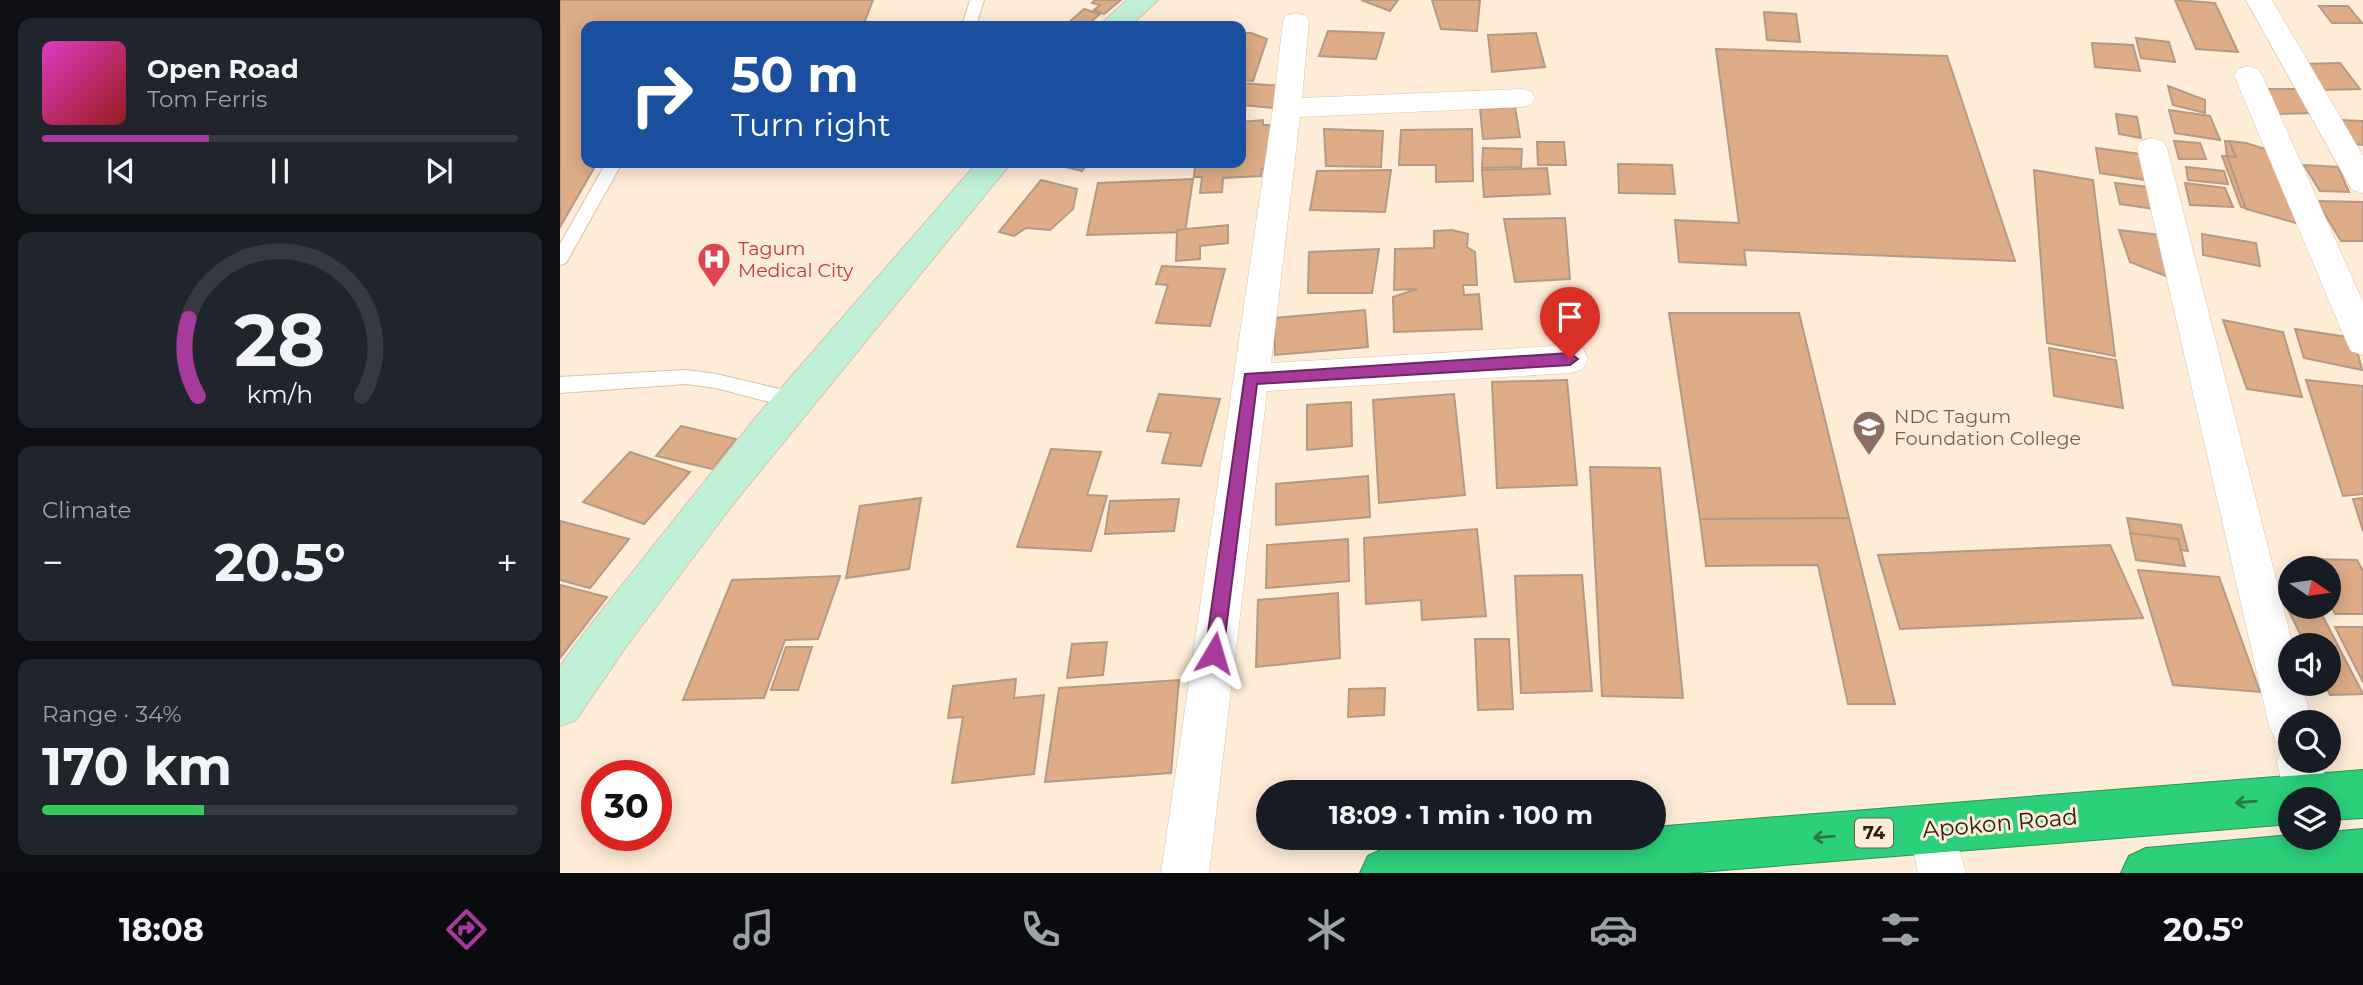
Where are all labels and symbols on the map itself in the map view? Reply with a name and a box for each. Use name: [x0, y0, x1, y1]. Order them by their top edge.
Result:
place label: Tagum Medical City: [738, 237, 854, 282]
hospital icon: Tagum Medical City: [695, 240, 733, 289]
pin: [1540, 287, 1600, 359]
place label: NDC Tagum Foundation College: [1894, 405, 2081, 450]
school or university icon: NDC Tagum Foundation College: [1850, 408, 1888, 457]
north arrow: [2278, 556, 2342, 620]
position arrow: [1177, 616, 1251, 690]
speed limit sign: 30: [581, 760, 672, 851]
one-way arrow: [2235, 796, 2258, 809]
street label: Apokon Road: [1921, 802, 2079, 844]
road number: 74: [1855, 818, 1893, 848]
one-way arrow: [1813, 831, 1836, 844]

